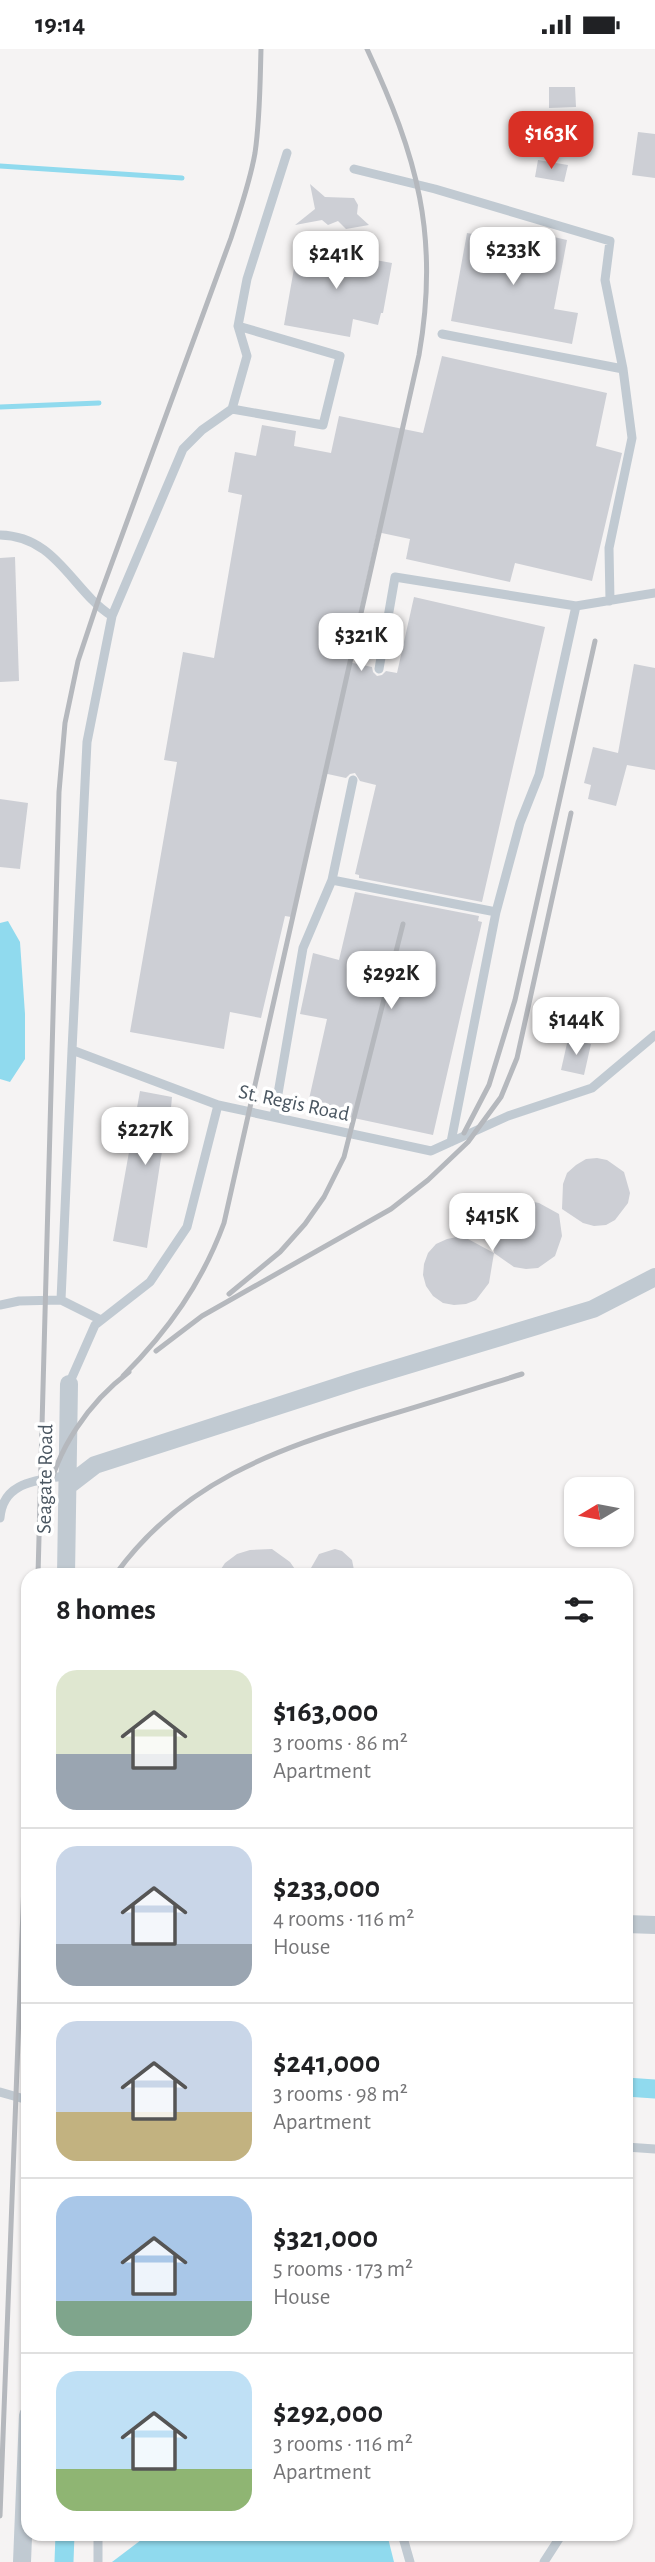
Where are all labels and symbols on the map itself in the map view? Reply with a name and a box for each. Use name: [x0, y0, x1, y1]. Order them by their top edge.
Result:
pin: $163K: [502, 111, 600, 171]
pin: $233K: [464, 227, 562, 287]
pin: $241K: [287, 231, 385, 291]
pin: $321K: [312, 613, 410, 673]
pin: $292K: [342, 951, 440, 1011]
pin: $144K: [527, 997, 625, 1057]
street label: St. Regis Road: [237, 1081, 352, 1125]
pin: $227K: [96, 1107, 194, 1167]
pin: $415K: [443, 1193, 541, 1253]
street label: Seagate Road: [34, 1424, 56, 1534]
north arrow: [564, 1477, 634, 1547]

